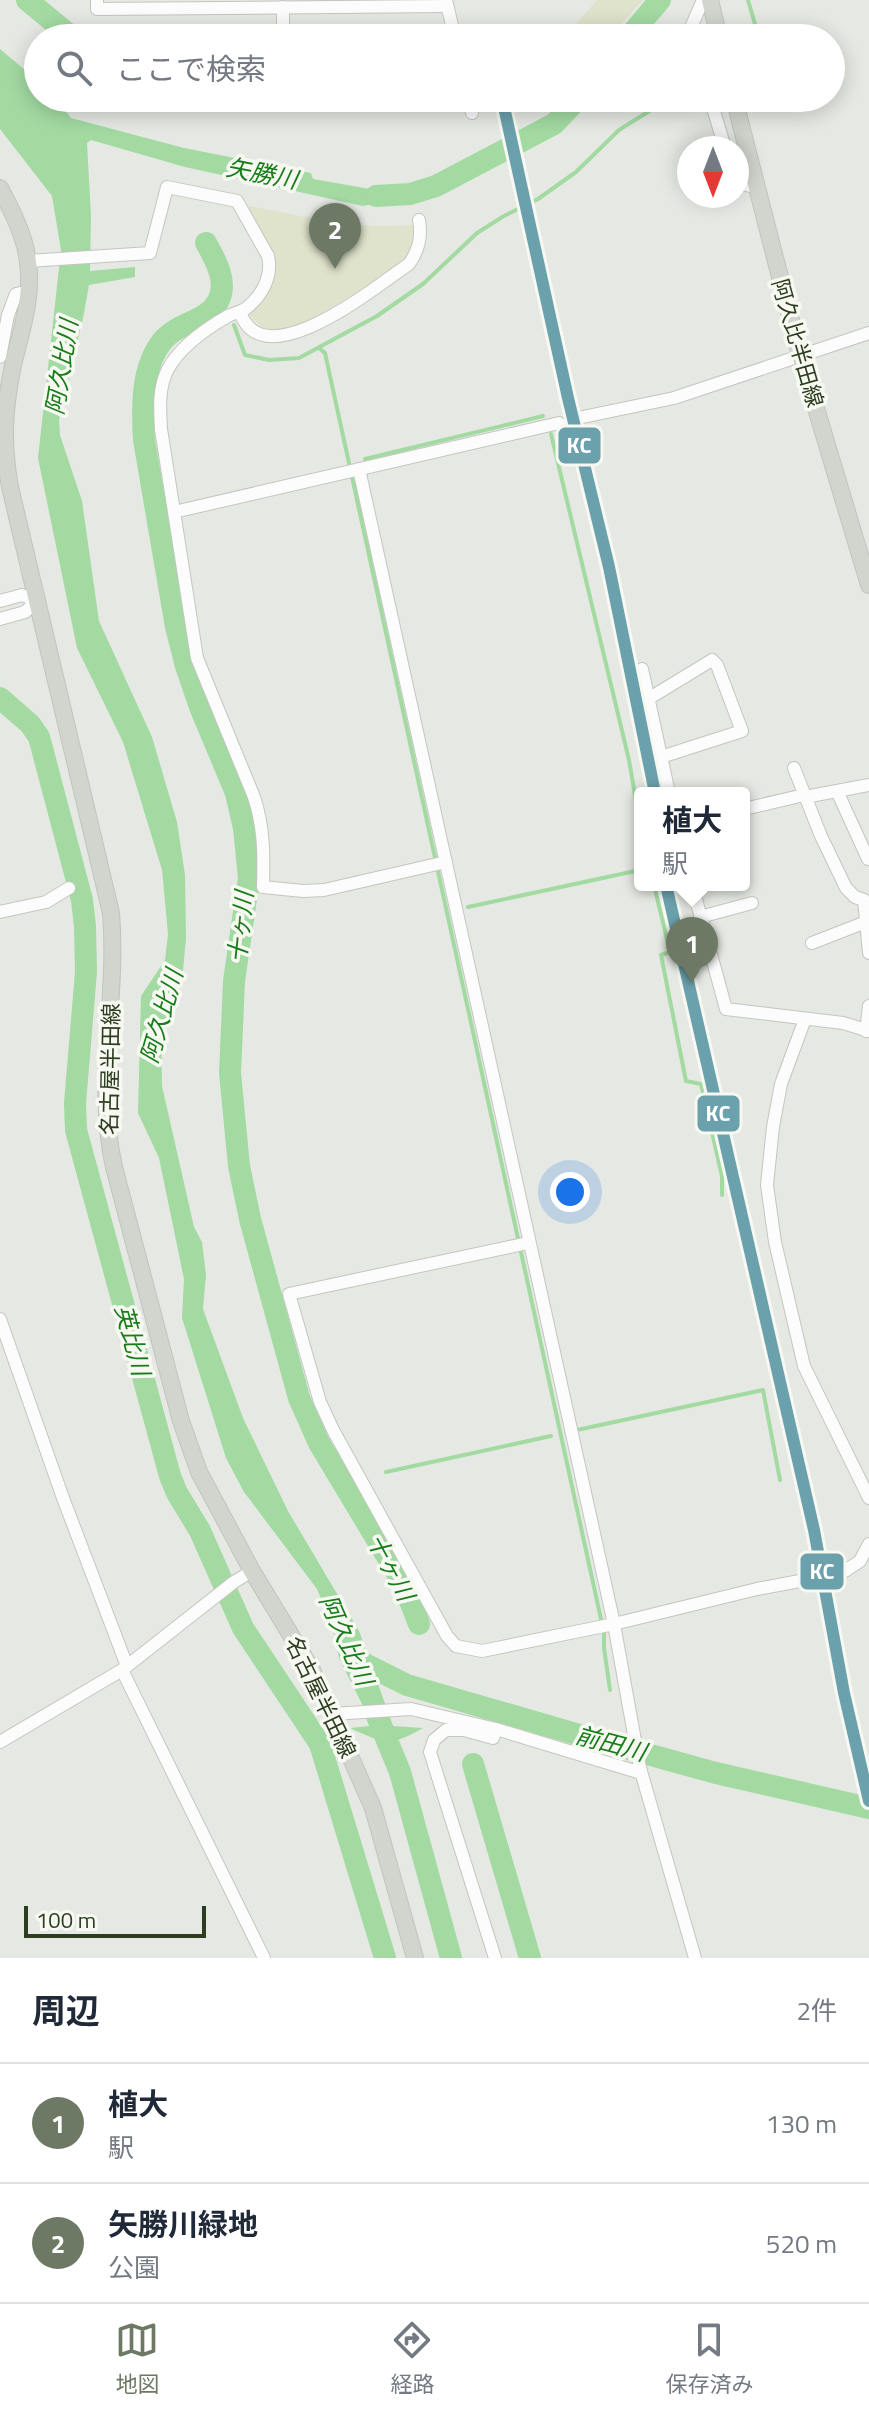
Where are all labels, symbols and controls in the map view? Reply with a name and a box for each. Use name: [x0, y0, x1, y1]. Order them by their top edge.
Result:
search box: [24, 24, 845, 112]
icon: search: [52, 46, 96, 90]
text: ここで検索: [116, 46, 266, 92]
north arrow: [677, 136, 749, 208]
water label: 矢勝川: [223, 148, 304, 198]
pin: 2: [309, 203, 361, 269]
street label: 阿久比半田線: [763, 275, 833, 411]
water label: 阿久比川: [36, 314, 87, 417]
line badge: KC: [557, 426, 602, 465]
text: KC: [567, 428, 591, 462]
popup: [634, 787, 750, 891]
text: 植大: [662, 797, 722, 843]
text: 駅: [662, 844, 688, 883]
water label: 十ヶ川: [218, 886, 262, 965]
pin: 1: [666, 917, 718, 983]
water label: 阿久比川: [130, 962, 192, 1067]
street label: 名古屋半田線: [92, 1003, 128, 1135]
line badge: KC: [696, 1094, 741, 1133]
text: KC: [706, 1096, 730, 1130]
your location: [550, 1172, 590, 1212]
water label: 英比川: [106, 1301, 160, 1382]
water label: 十ヶ川: [358, 1527, 425, 1610]
line badge: KC: [799, 1552, 845, 1591]
text: KC: [810, 1554, 834, 1588]
water label: 阿久比川: [311, 1589, 384, 1694]
street label: 名古屋半田線: [277, 1630, 365, 1764]
water label: 前田川: [572, 1716, 653, 1770]
scale bar: [24, 1902, 206, 1938]
text: 100 m: [36, 1903, 96, 1937]
text: 周辺: [32, 1984, 100, 2036]
text: 2件: [796, 1991, 837, 2030]
text: 植大: [108, 2081, 168, 2127]
text: 1: [51, 2104, 65, 2143]
text: 130 m: [766, 2104, 837, 2143]
text: 駅: [108, 2128, 134, 2167]
text: 矢勝川緑地: [108, 2201, 258, 2247]
text: 2: [51, 2224, 65, 2263]
text: 520 m: [766, 2224, 837, 2263]
text: 公園: [108, 2248, 160, 2287]
tab: 地図: [115, 2318, 160, 2401]
tab: 経路: [390, 2318, 435, 2401]
tab: 保存済み: [665, 2318, 754, 2401]

